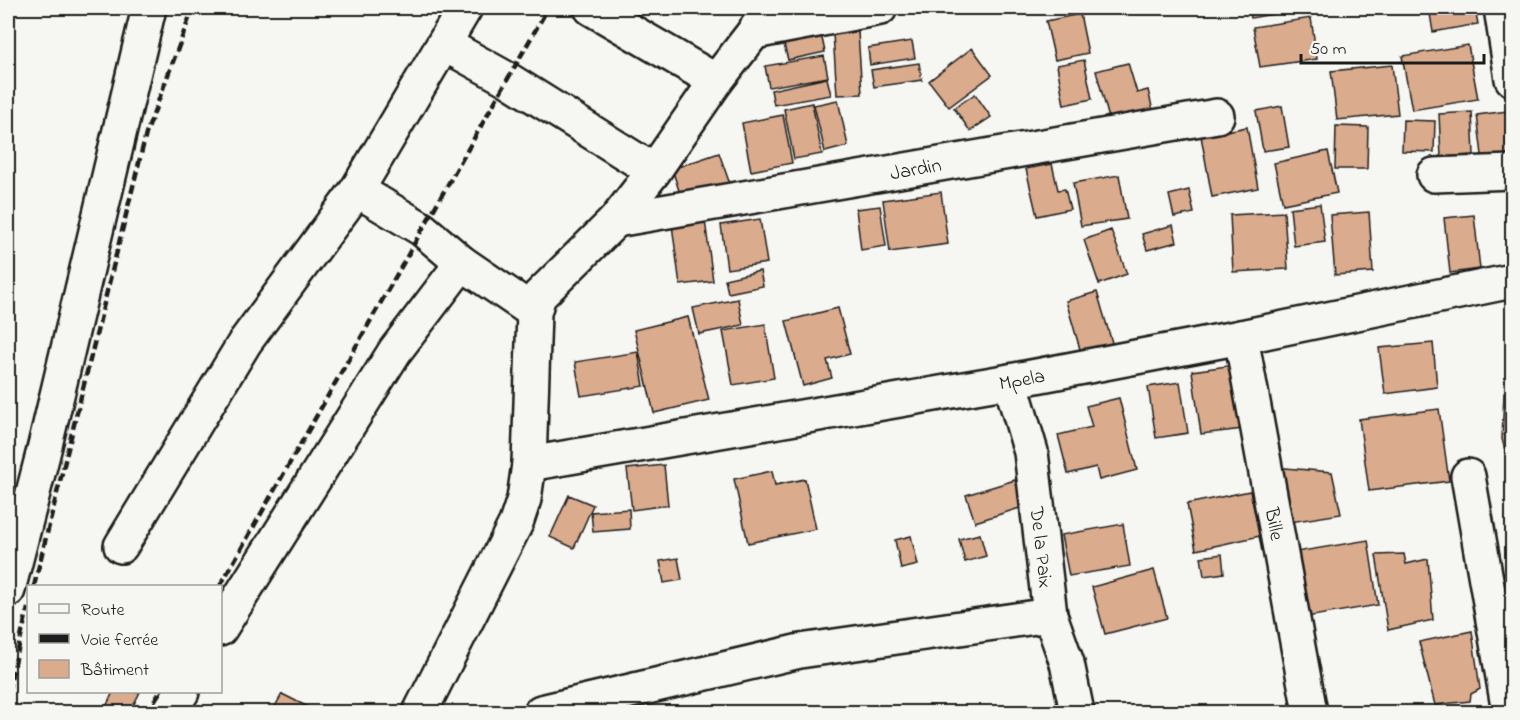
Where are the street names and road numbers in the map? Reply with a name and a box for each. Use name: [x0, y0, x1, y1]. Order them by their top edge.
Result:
street label: Jardin: [888, 152, 944, 189]
street label: Mpela: [997, 363, 1048, 400]
street label: De la Paix: [1020, 504, 1059, 590]
street label: Bille: [1256, 505, 1290, 543]

